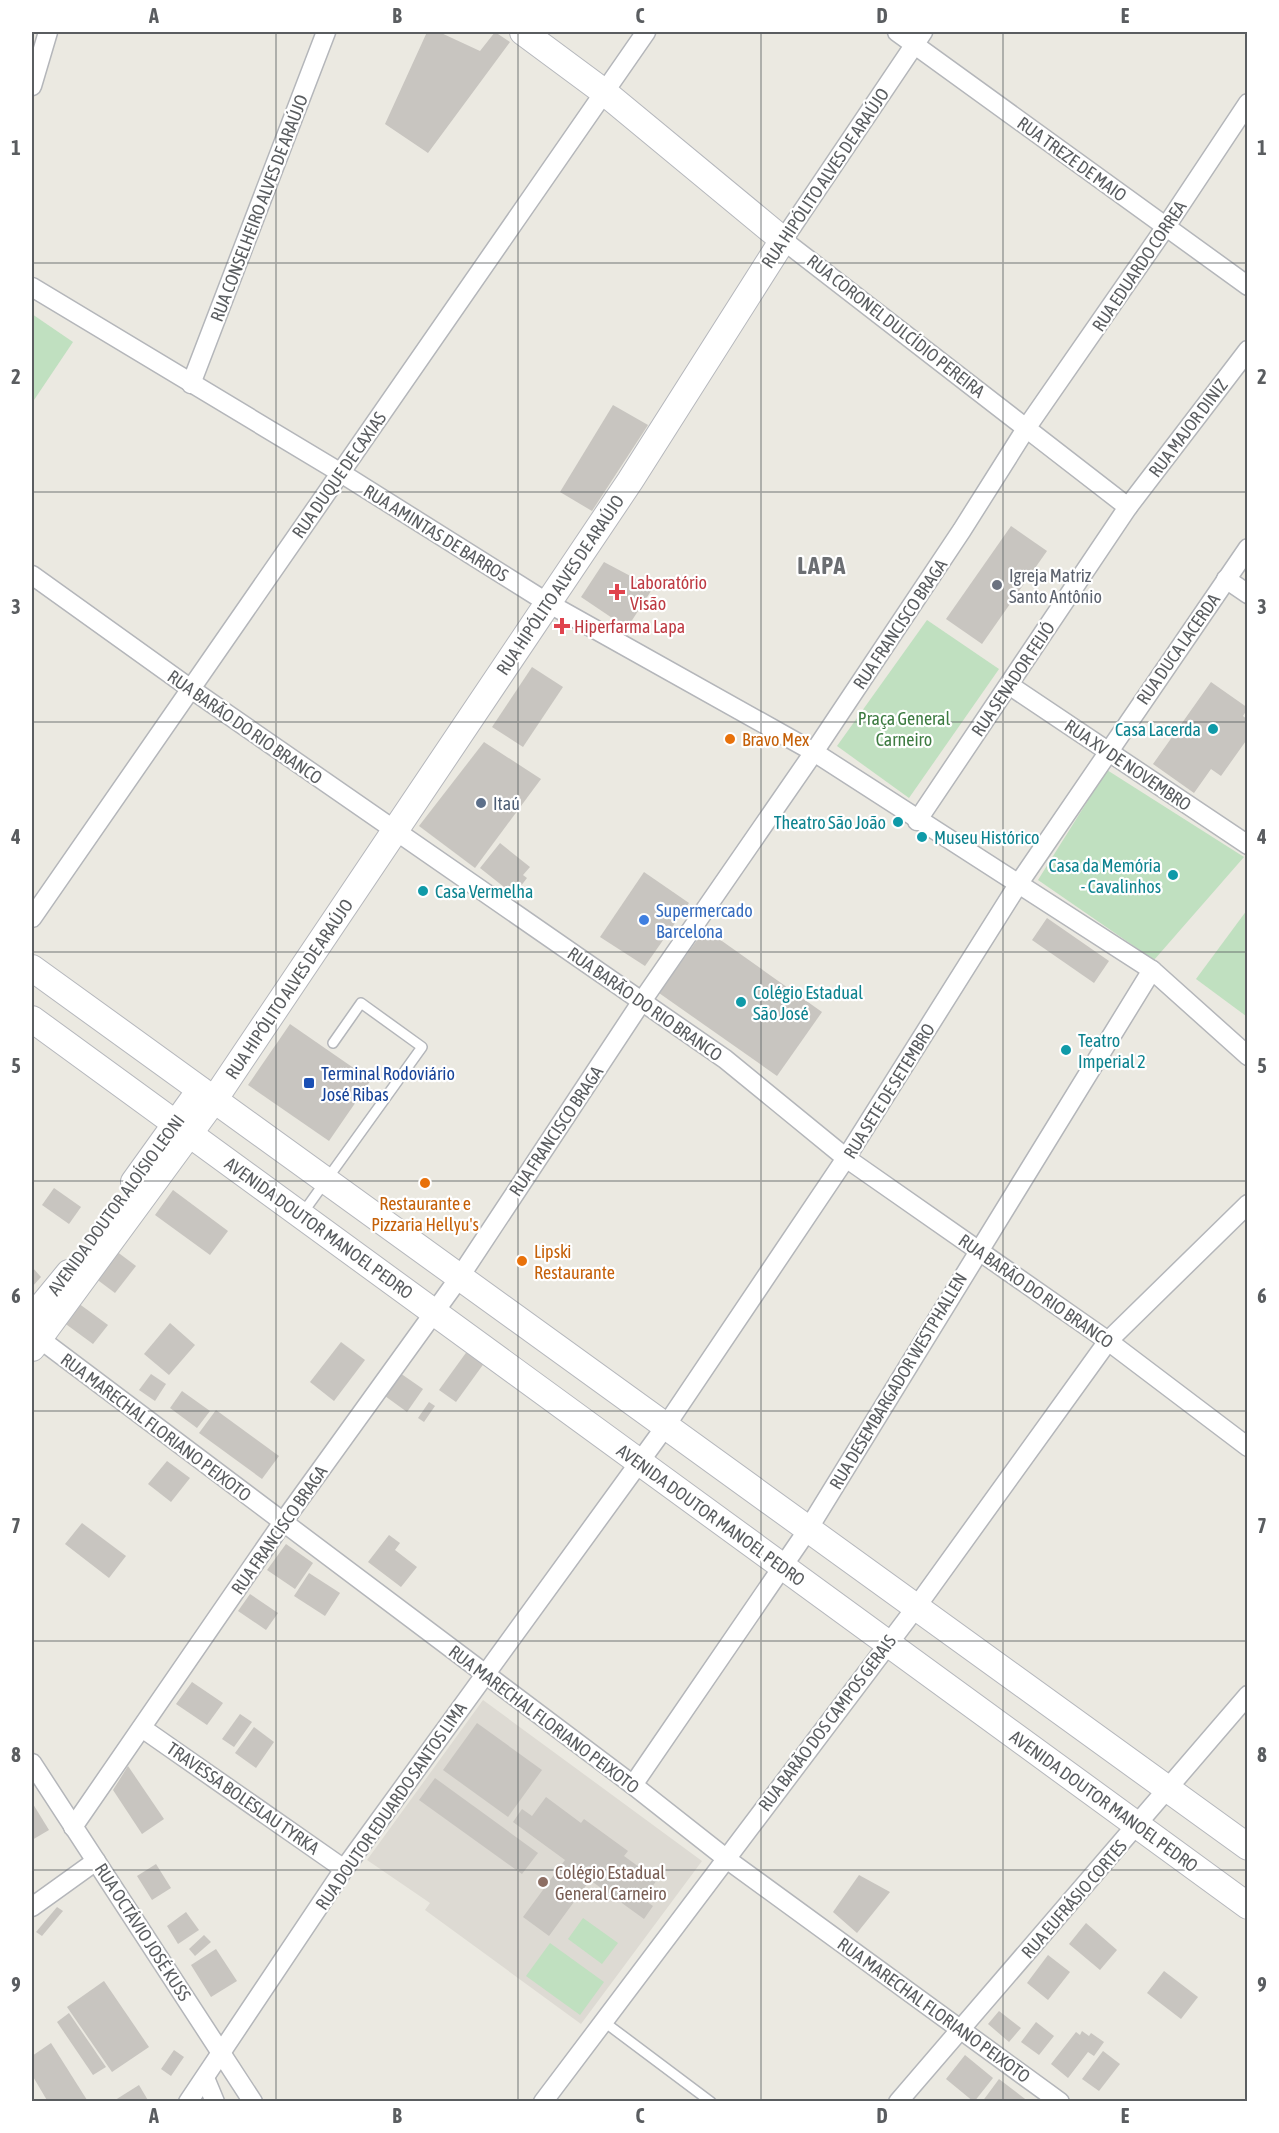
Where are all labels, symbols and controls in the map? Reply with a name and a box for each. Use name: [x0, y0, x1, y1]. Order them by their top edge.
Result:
text: A: [148, 4, 159, 27]
text: B: [392, 4, 402, 27]
text: C: [636, 4, 645, 27]
text: D: [876, 4, 888, 27]
text: E: [1121, 4, 1130, 27]
street label: RUA HIPÓLITO ALVES DE ARAÚJO: [757, 84, 893, 272]
street label: RUA CONSELHEIRO ALVES DE ARAÚJO: [206, 91, 312, 325]
street label: RUA TREZE DE MAIO: [1013, 112, 1131, 206]
text: 1: [11, 136, 21, 159]
text: 1: [1257, 136, 1267, 159]
street label: RUA EDUARDO CORREA: [1088, 197, 1191, 335]
street label: RUA CORONEL DULCÍDIO PEREIRA: [803, 250, 989, 402]
text: 2: [11, 365, 21, 388]
text: 2: [1257, 365, 1267, 388]
street label: RUA MAJOR DINIZ: [1144, 375, 1232, 481]
street label: RUA DUQUE DE CAXIAS: [288, 408, 391, 542]
street label: RUA AMINTAS DE BARROS: [360, 480, 513, 586]
street label: RUA HIPÓLITO ALVES DE ARAÚJO: [492, 491, 628, 679]
district label: LAPA: [797, 552, 847, 579]
street label: RUA FRANCISCO BRAGA: [849, 555, 951, 693]
place label: Igreja Matriz Santo Antônio: [1009, 565, 1102, 607]
place label: Laboratório Visão: [630, 572, 707, 614]
marker: Igreja Matriz Santo Antônio: [990, 578, 1004, 592]
marker: Laboratório Visão: [608, 583, 626, 601]
street label: RUA DUCA LACERDA: [1132, 589, 1224, 708]
text: 3: [11, 595, 21, 618]
text: 3: [1257, 595, 1267, 618]
place label: Hiperfarma Lapa: [574, 616, 685, 637]
street label: RUA SENADOR FEIJÓ: [967, 618, 1059, 740]
marker: Hiperfarma Lapa: [555, 619, 569, 633]
street label: RUA BARÃO DO RIO BRANCO: [164, 666, 326, 788]
park label: Praça General Carneiro: [858, 708, 950, 750]
street label: RUA XV DE NOVEMBRO: [1061, 715, 1195, 815]
place label: Casa Lacerda: [1115, 719, 1201, 740]
marker: Casa Lacerda: [1206, 722, 1220, 736]
place label: Bravo Mex: [742, 729, 809, 750]
marker: Bravo Mex: [723, 732, 737, 746]
place label: Itaú: [493, 793, 520, 814]
marker: Itaú: [474, 796, 488, 810]
place label: Theatro São João: [774, 812, 886, 833]
marker: Theatro São João: [891, 815, 905, 829]
text: 4: [10, 825, 21, 848]
text: 4: [1256, 825, 1267, 848]
place label: Museu Histórico: [934, 827, 1039, 848]
marker: Museu Histórico: [915, 830, 929, 844]
place label: Casa da Memória - Cavalinhos: [1049, 855, 1161, 897]
marker: Casa da Memória - Cavalinhos: [1166, 868, 1180, 882]
place label: Casa Vermelha: [435, 881, 533, 902]
marker: Casa Vermelha: [416, 884, 430, 898]
street label: RUA HIPÓLITO ALVES DE ARAÚJO: [221, 895, 357, 1083]
place label: Supermercado Barcelona: [656, 900, 753, 942]
marker: Supermercado Barcelona: [637, 913, 651, 927]
street label: RUA BARÃO DO RIO BRANCO: [564, 943, 726, 1065]
place label: Colégio Estadual São José: [753, 982, 863, 1024]
marker: Colégio Estadual São José: [734, 995, 748, 1009]
street label: RUA SETE DE SETEMBRO: [839, 1020, 939, 1162]
place label: Teatro Imperial 2: [1078, 1030, 1146, 1072]
marker: Teatro Imperial 2: [1059, 1043, 1073, 1057]
text: 5: [11, 1054, 21, 1077]
text: 5: [1257, 1054, 1267, 1077]
street label: RUA FRANCISCO BRAGA: [505, 1062, 607, 1200]
place label: Terminal Rodoviário José Ribas: [321, 1063, 455, 1105]
marker: Terminal Rodoviário José Ribas: [302, 1076, 316, 1090]
street label: AVENIDA DOUTOR ALOÍSIO LEONI: [43, 1111, 189, 1299]
street label: AVENIDA DOUTOR MANOEL PEDRO: [221, 1153, 417, 1303]
marker: Restaurante e Pizzaria Hellyu's: [418, 1176, 432, 1190]
place label: Restaurante e Pizzaria Hellyu's: [371, 1193, 479, 1235]
street label: RUA BARÃO DO RIO BRANCO: [955, 1230, 1117, 1352]
place label: Lipski Restaurante: [534, 1241, 615, 1283]
marker: Lipski Restaurante: [515, 1254, 529, 1268]
street label: RUA DESEMBARGADOR WESTPHALLEN: [825, 1269, 971, 1493]
text: 6: [11, 1284, 21, 1307]
text: 6: [1257, 1284, 1267, 1307]
street label: RUA MARECHAL FLORIANO PEIXOTO: [57, 1349, 255, 1505]
street label: AVENIDA DOUTOR MANOEL PEDRO: [613, 1440, 809, 1590]
street label: RUA FRANCISCO BRAGA: [227, 1461, 331, 1598]
text: 7: [11, 1514, 21, 1537]
text: 7: [1257, 1514, 1267, 1537]
street label: RUA BARÃO DOS CAMPOS GERAIS: [754, 1630, 900, 1815]
street label: RUA MARECHAL FLORIANO PEIXOTO: [445, 1641, 643, 1797]
street label: RUA DOUTOR EDUARDO SANTOS LIMA: [311, 1698, 471, 1914]
street label: AVENIDA DOUTOR MANOEL PEDRO: [1006, 1726, 1202, 1876]
street label: TRAVESSA BOLESLAU TYRKA: [163, 1738, 323, 1859]
text: 8: [11, 1743, 21, 1766]
text: 8: [1257, 1743, 1267, 1766]
street label: RUA EUFRÁSIO CORTES: [1017, 1835, 1131, 1962]
street label: RUA OCTÁVIO JOSÉ KUSS: [91, 1859, 196, 2005]
place label: Colégio Estadual General Carneiro: [555, 1862, 667, 1904]
marker: Colégio Estadual General Carneiro: [536, 1875, 550, 1889]
street label: RUA MARECHAL FLORIANO PEIXOTO: [834, 1933, 1034, 2087]
text: 9: [11, 1973, 21, 1996]
text: 9: [1257, 1973, 1267, 1996]
text: A: [148, 2104, 159, 2127]
text: B: [392, 2104, 402, 2127]
text: C: [636, 2104, 645, 2127]
text: D: [876, 2104, 888, 2127]
text: E: [1121, 2104, 1130, 2127]

